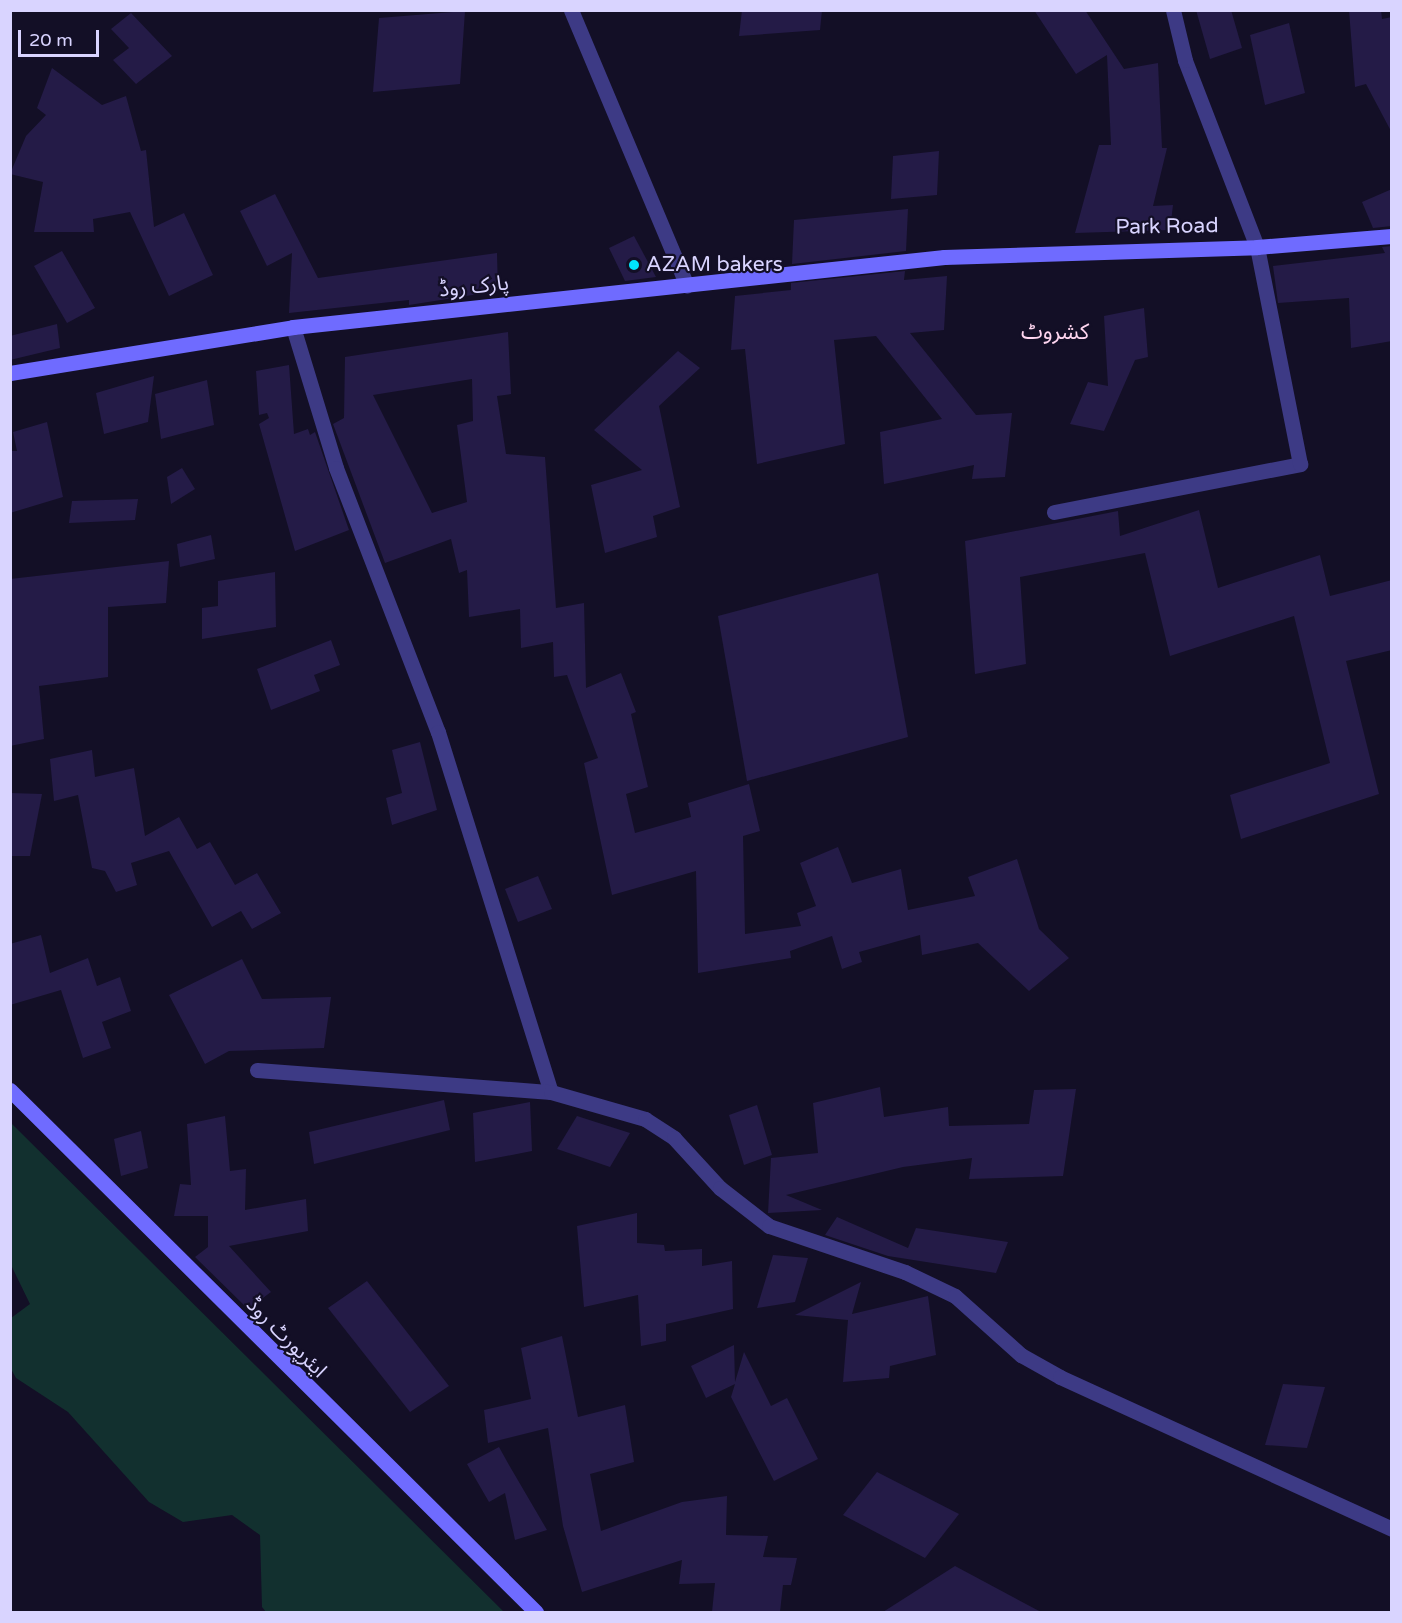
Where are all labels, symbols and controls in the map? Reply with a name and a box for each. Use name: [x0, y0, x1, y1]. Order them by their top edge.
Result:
scale bar: [21, 18, 102, 56]
text: 20 m: [29, 29, 73, 51]
street label: Park Road: [1115, 214, 1219, 240]
place label: AZAM bakers: [646, 252, 783, 278]
marker: AZAM bakers: [627, 258, 641, 272]
street label: پارک روڈ: [438, 271, 510, 303]
district label: کشروٹ: [1021, 320, 1089, 346]
street label: ایئرپورٹ روڈ: [241, 1293, 331, 1383]

